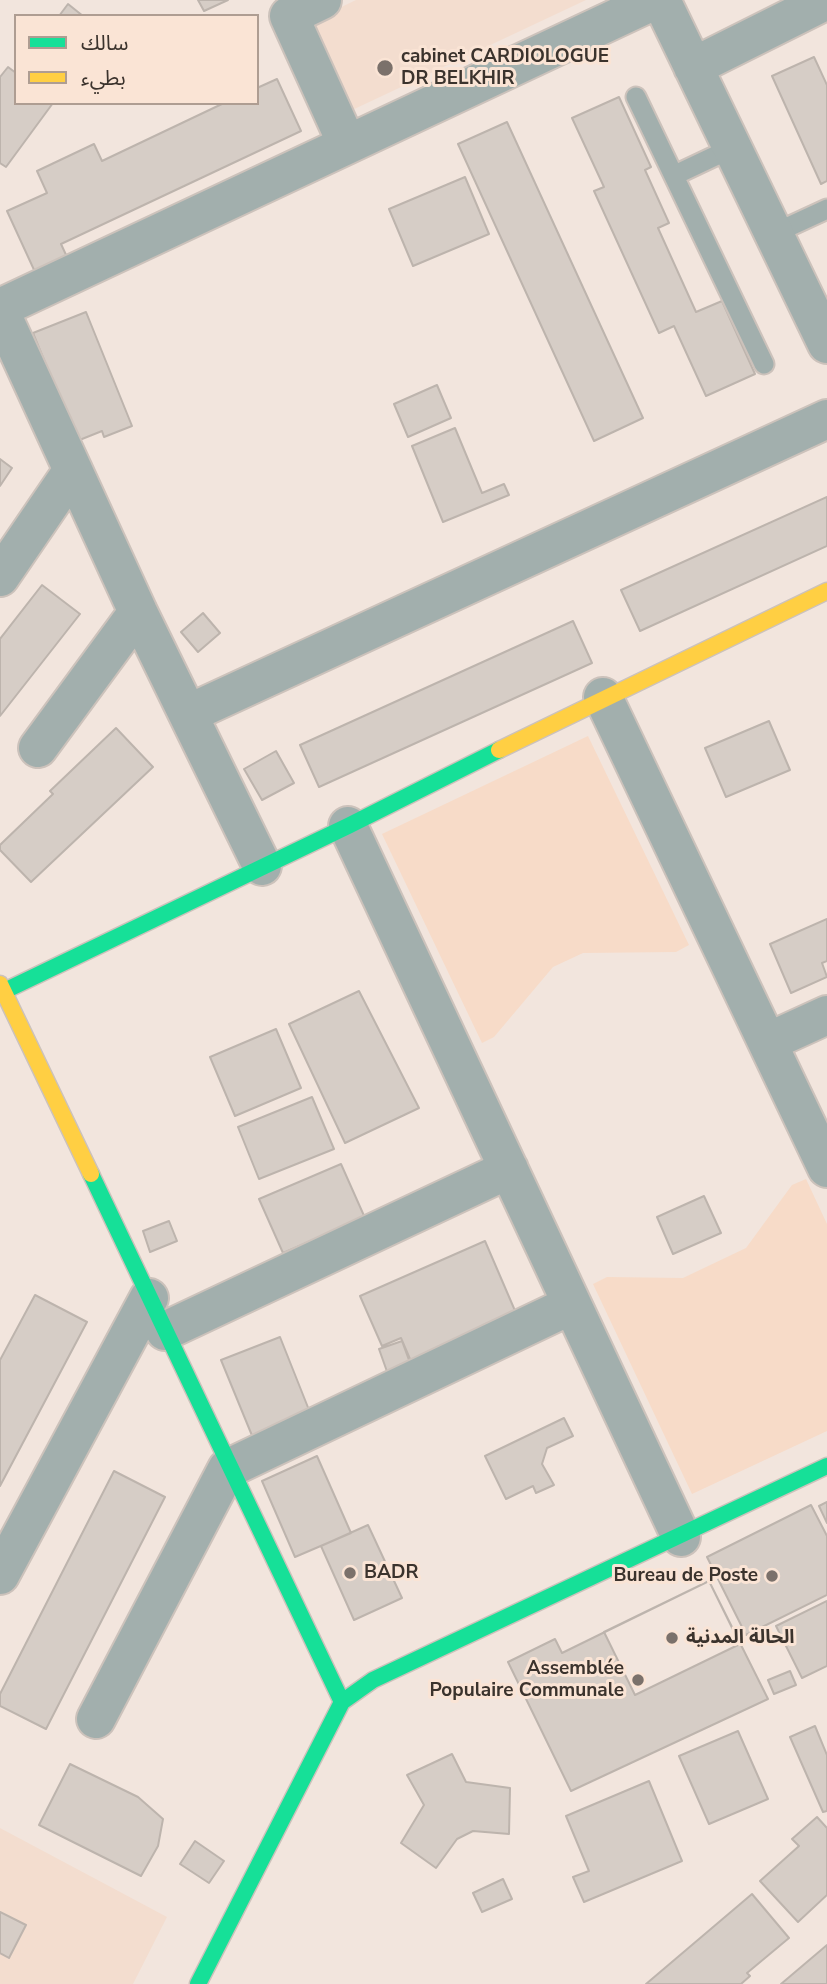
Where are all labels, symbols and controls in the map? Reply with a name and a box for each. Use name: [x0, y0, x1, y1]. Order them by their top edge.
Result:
legend: [14, 14, 259, 105]
text: سالك: [81, 29, 128, 57]
place label: cabinet CARDIOLOGUE DR BELKHIR: [401, 46, 609, 90]
marker: cabinet CARDIOLOGUE DR BELKHIR: [375, 58, 395, 78]
text: بطيء: [81, 64, 126, 92]
place label: BADR: [364, 1562, 419, 1584]
marker: BADR: [342, 1565, 358, 1581]
place label: Bureau de Poste: [613, 1565, 758, 1587]
marker: Bureau de Poste: [764, 1568, 780, 1584]
place label: الحالة المدنية: [686, 1627, 795, 1649]
marker: الحالة المدنية: [664, 1630, 680, 1646]
place label: Assemblée Populaire Communale: [429, 1658, 624, 1702]
marker: Assemblée Populaire Communale: [630, 1672, 646, 1688]

